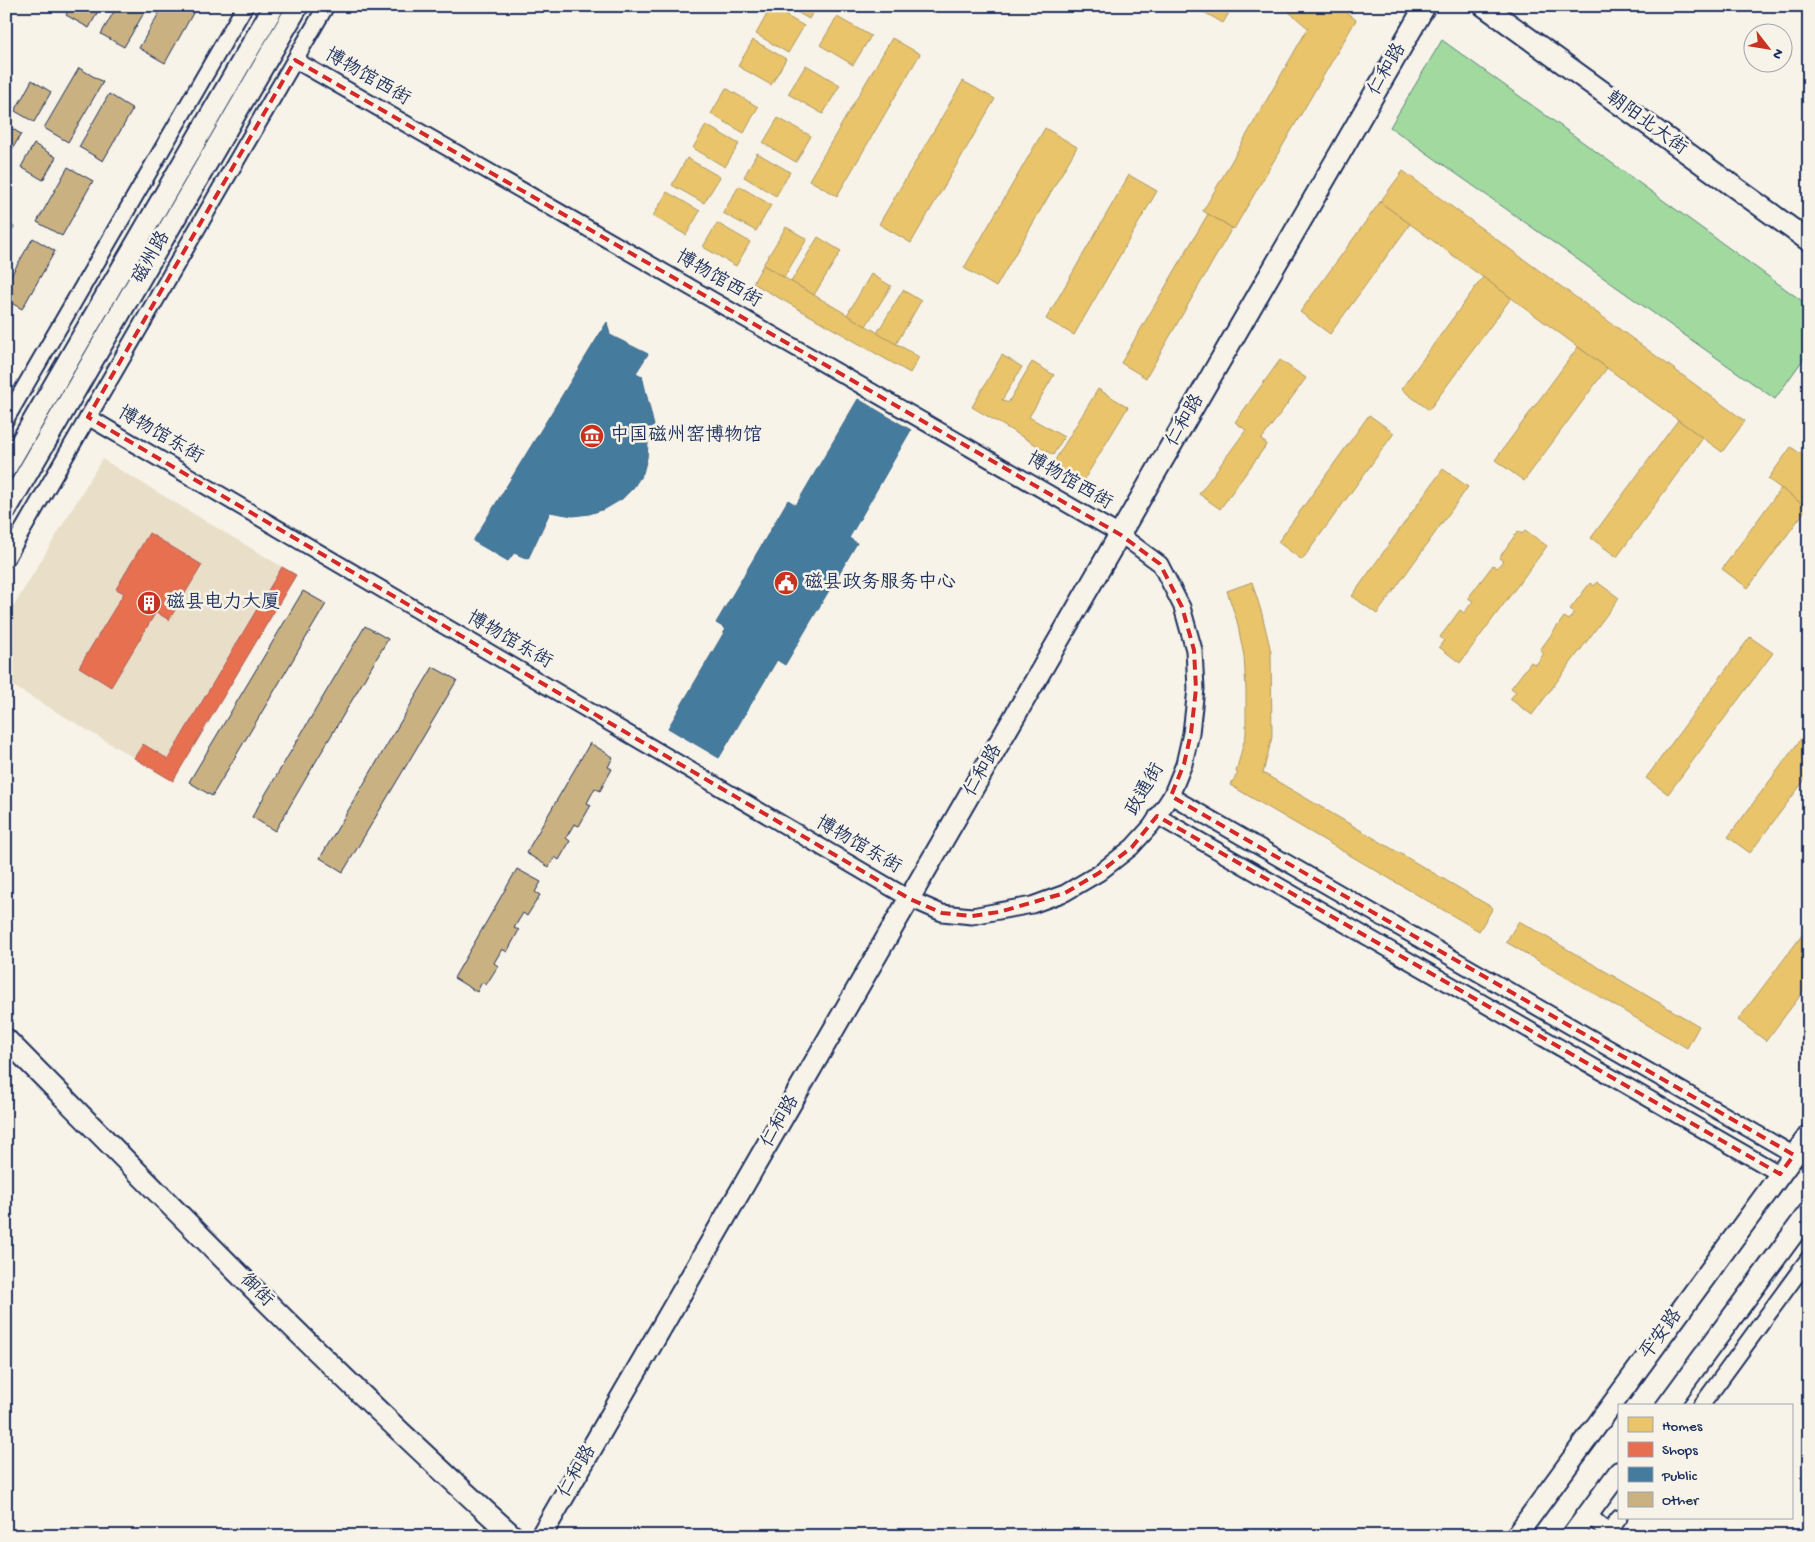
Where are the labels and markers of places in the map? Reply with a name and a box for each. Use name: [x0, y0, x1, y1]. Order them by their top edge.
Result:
museum icon: 中国磁州窑博物馆: [579, 423, 605, 449]
place label: 中国磁州窑博物馆: [610, 424, 762, 448]
public building icon: 磁县政务服务中心: [773, 570, 799, 596]
place label: 磁县政务服务中心: [804, 571, 956, 595]
building icon: 磁县电力大厦: [136, 590, 162, 616]
place label: 磁县电力大厦: [166, 591, 280, 615]

